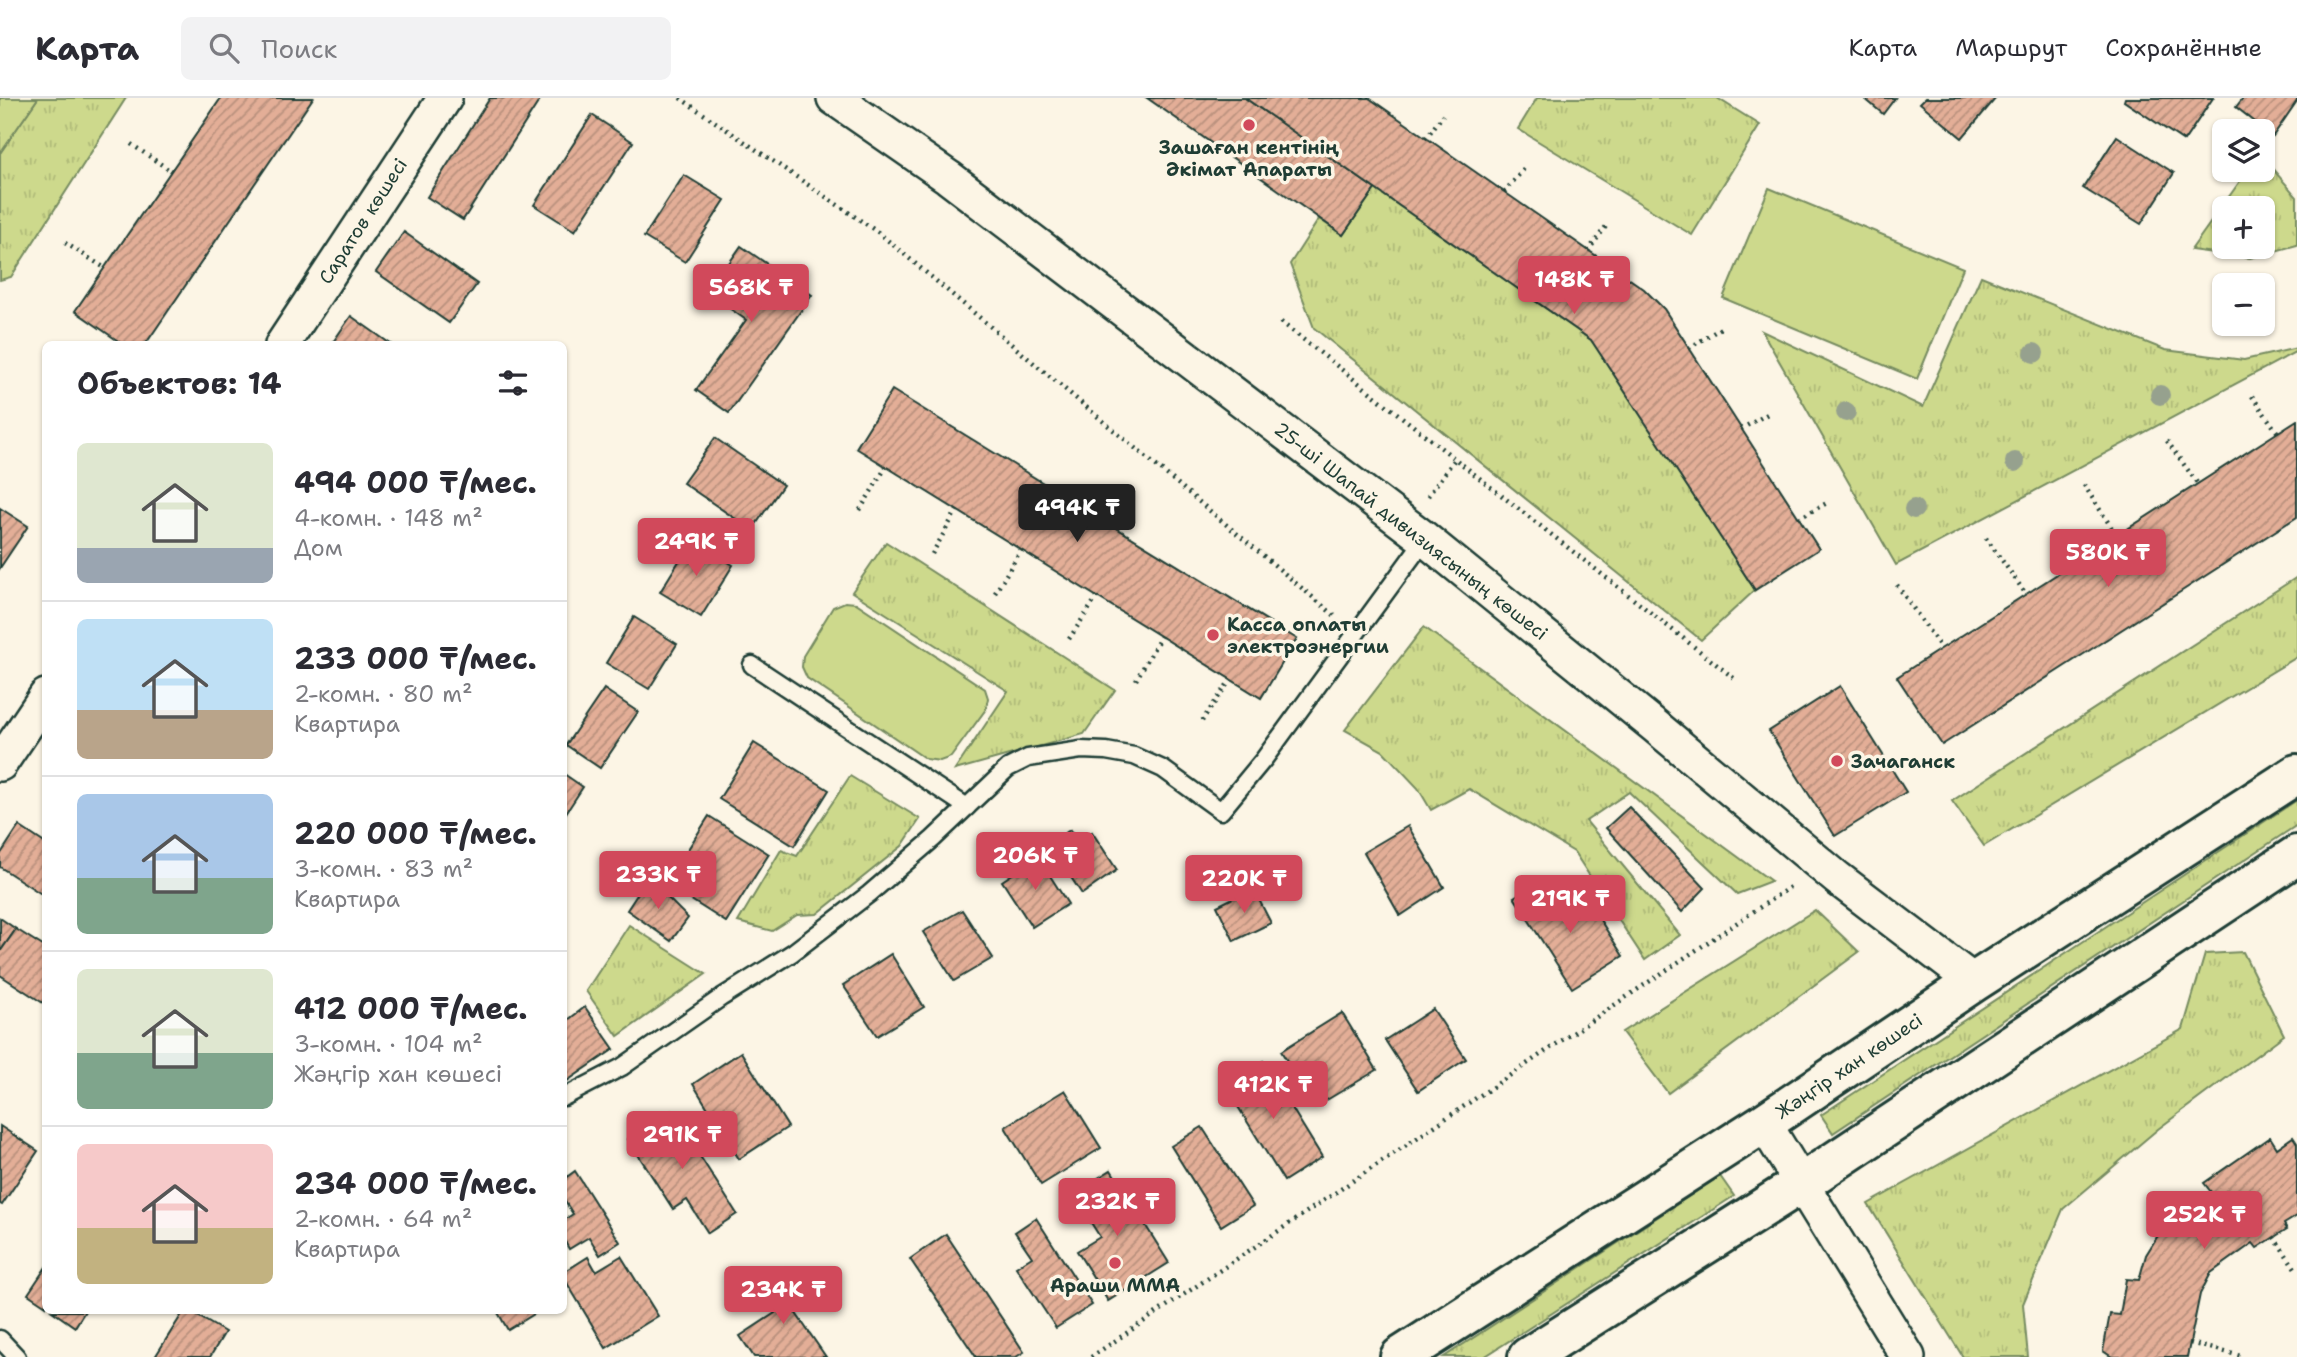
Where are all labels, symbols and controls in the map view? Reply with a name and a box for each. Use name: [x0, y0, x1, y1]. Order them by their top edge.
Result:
search box: [181, 17, 671, 80]
text: Карта: [35, 26, 139, 71]
icon: search: [205, 29, 243, 67]
text: Поиск: [261, 31, 337, 66]
text: Карта: [1849, 32, 1917, 64]
text: Маршрут: [1955, 32, 2067, 64]
text: Сохранённые: [2105, 32, 2262, 64]
marker: Зашаған кентінің Әкімат Апараты: [1241, 117, 1257, 133]
map controls: [2212, 119, 2275, 336]
button: layers: [2212, 119, 2275, 182]
place label: Зашаған кентінің Әкімат Апараты: [1159, 135, 1339, 182]
street label: Саратов көшесі: [313, 153, 413, 289]
button: +: [2212, 196, 2275, 259]
pin: 148K ₸: [1517, 256, 1631, 316]
pin: 568K ₸: [694, 264, 808, 324]
text: 148K ₸: [1534, 264, 1614, 294]
text: 568K ₸: [709, 272, 793, 302]
button: −: [2212, 273, 2275, 336]
text: Объектов: 14: [77, 363, 282, 404]
icon: filters: [494, 364, 532, 402]
street label: 25-ші Шапай дивизиясының көшесі: [1269, 416, 1553, 646]
text: 494 000 ₸/мес.: [294, 462, 537, 503]
icon: home: [133, 471, 217, 555]
pin: 494K ₸: [1020, 484, 1134, 544]
text: 494K ₸: [1034, 492, 1120, 522]
text: 4-комн. · 148 m²: [294, 503, 483, 533]
pin: 249K ₸: [639, 518, 753, 578]
text: 249K ₸: [654, 526, 738, 556]
pin: 580K ₸: [2051, 530, 2165, 589]
text: Дом: [294, 533, 343, 563]
text: 580K ₸: [2066, 537, 2150, 567]
place label: Касса оплаты электроэнергии: [1227, 612, 1389, 659]
marker: Касса оплаты электроэнергии: [1205, 627, 1221, 643]
text: 233 000 ₸/мес.: [294, 638, 537, 679]
icon: home: [133, 647, 217, 731]
text: 2-комн. · 80 m²: [294, 679, 473, 709]
text: Квартира: [294, 709, 400, 739]
place label: Зачаганск: [1851, 749, 1955, 774]
marker: Зачаганск: [1829, 753, 1845, 769]
text: 220 000 ₸/мес.: [294, 813, 537, 854]
icon: home: [133, 822, 217, 906]
pin: 206K ₸: [978, 832, 1092, 892]
text: 206K ₸: [992, 840, 1078, 870]
pin: 233K ₸: [601, 852, 715, 911]
text: 3-комн. · 83 m²: [294, 854, 473, 884]
pin: 220K ₸: [1187, 856, 1301, 915]
text: 233K ₸: [615, 859, 701, 889]
text: 220K ₸: [1201, 863, 1287, 893]
pin: 219K ₸: [1513, 876, 1627, 935]
text: 219K ₸: [1530, 883, 1610, 913]
text: Квартира: [294, 884, 400, 914]
text: 412 000 ₸/мес.: [294, 988, 528, 1029]
icon: home: [133, 997, 217, 1081]
street label: Жәңгір хан көшесі: [1771, 1008, 1927, 1124]
text: 3-комн. · 104 m²: [294, 1029, 483, 1059]
text: Жәңгір хан көшесі: [294, 1059, 502, 1089]
pin: 412K ₸: [1216, 1062, 1330, 1121]
text: 412K ₸: [1234, 1069, 1312, 1099]
pin: 291K ₸: [625, 1112, 739, 1171]
text: 291K ₸: [643, 1119, 722, 1149]
text: 234 000 ₸/мес.: [294, 1163, 537, 1204]
icon: home: [133, 1172, 217, 1256]
pin: 232K ₸: [1060, 1178, 1174, 1238]
text: 232K ₸: [1074, 1186, 1160, 1216]
pin: 252K ₸: [2147, 1192, 2261, 1251]
text: 252K ₸: [2162, 1199, 2246, 1229]
text: 2-комн. · 64 m²: [294, 1204, 472, 1234]
text: Квартира: [294, 1234, 400, 1264]
marker: Араши ММА: [1107, 1255, 1123, 1271]
pin: 234K ₸: [726, 1266, 840, 1326]
place label: Араши ММА: [1050, 1273, 1180, 1298]
text: 234K ₸: [740, 1274, 826, 1304]

